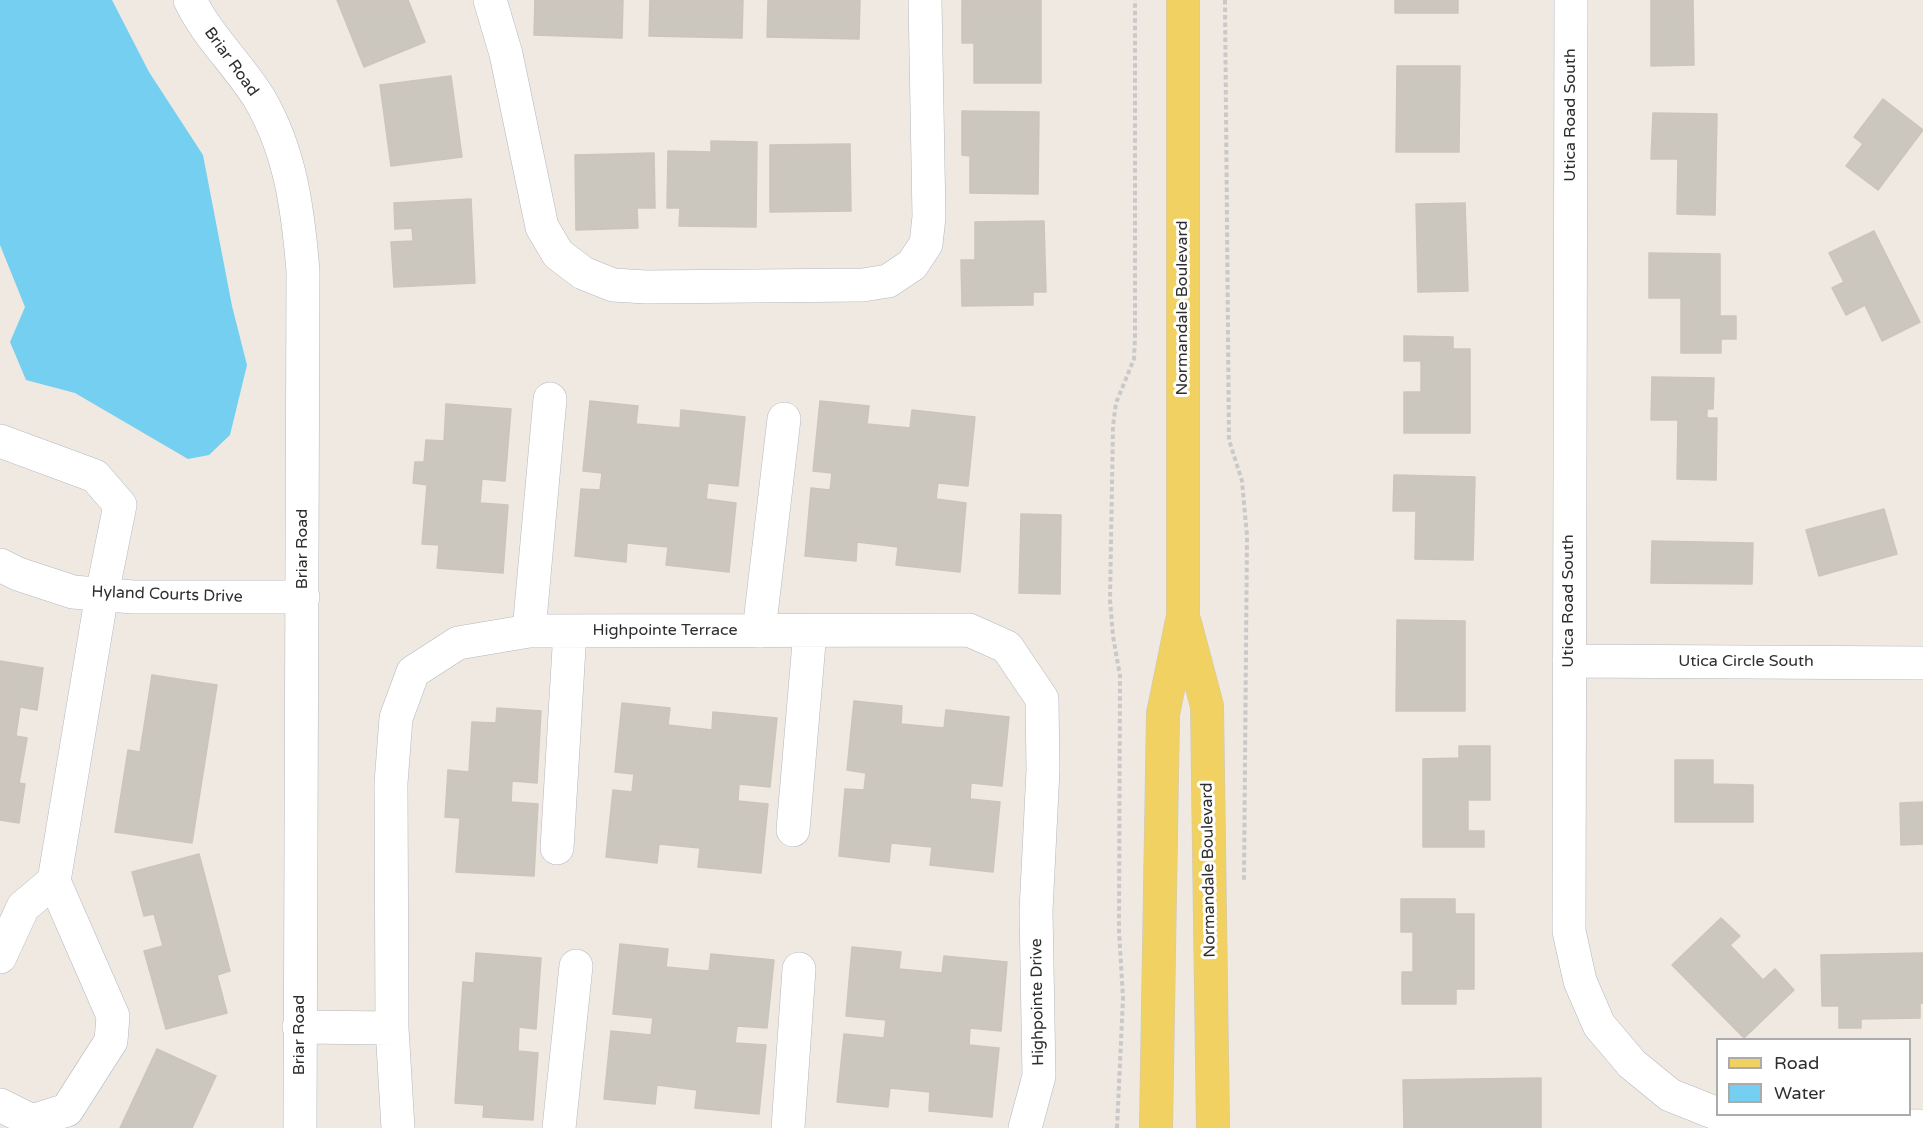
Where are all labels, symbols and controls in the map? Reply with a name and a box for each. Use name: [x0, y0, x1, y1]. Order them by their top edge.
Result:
street label: Briar Road: [200, 24, 262, 100]
street label: Utica Road South: [1561, 48, 1581, 182]
street label: Normandale Boulevard: [1173, 221, 1193, 395]
street label: Briar Road: [293, 509, 313, 589]
street label: Utica Road South: [1559, 534, 1579, 668]
street label: Hyland Courts Drive: [91, 583, 243, 607]
street label: Highpointe Terrace: [593, 621, 737, 641]
street label: Utica Circle South: [1678, 652, 1814, 672]
street label: Normandale Boulevard: [1198, 782, 1220, 958]
street label: Highpointe Drive: [1027, 938, 1049, 1066]
street label: Briar Road: [290, 995, 310, 1075]
legend: [1716, 1038, 1911, 1116]
text: Road: [1774, 1052, 1819, 1074]
text: Water: [1774, 1082, 1825, 1104]

